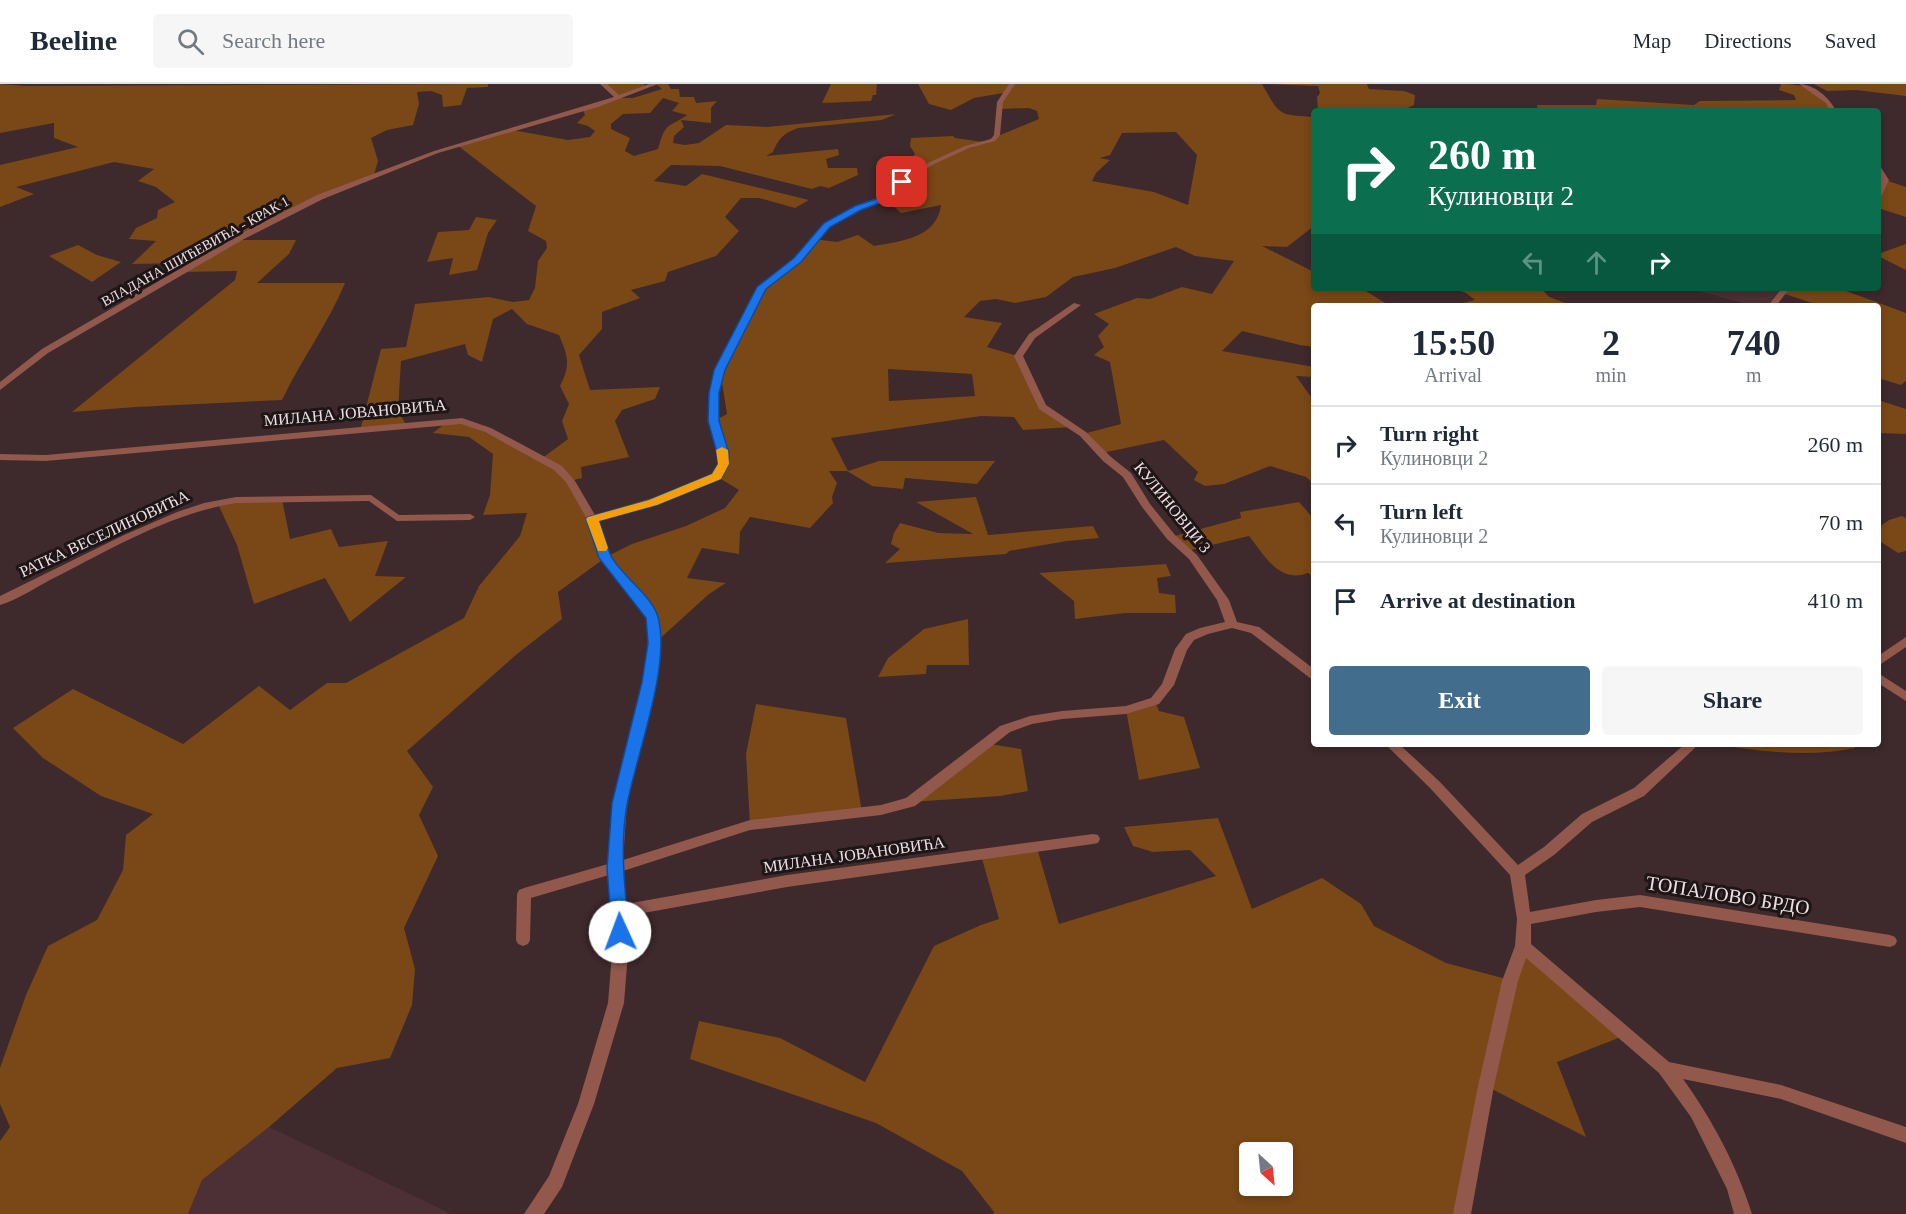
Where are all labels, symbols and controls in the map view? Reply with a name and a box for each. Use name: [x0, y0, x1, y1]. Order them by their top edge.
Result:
search box: [153, 14, 573, 68]
text: Beeline: [30, 25, 117, 56]
icon: search: [174, 25, 207, 58]
text: Search here: [222, 28, 325, 53]
text: Map: [1633, 29, 1671, 53]
text: Directions: [1704, 29, 1792, 53]
text: Saved: [1825, 29, 1876, 53]
icon: right: [1329, 132, 1407, 210]
text: 260 m: [1428, 132, 1537, 178]
pin: [876, 156, 927, 207]
icon: arrive: [885, 165, 918, 198]
text: Кулиновци 2: [1428, 181, 1574, 211]
street label: ВЛАДАНА ШИЋЕВИЋА - КРАК 1: [99, 194, 292, 309]
icon: left: [1517, 246, 1550, 279]
icon: ahead: [1580, 246, 1613, 279]
icon: right: [1643, 246, 1676, 279]
text: 15:50: [1411, 323, 1495, 363]
text: 2: [1602, 323, 1620, 363]
text: 740: [1727, 323, 1781, 363]
text: Arrival: [1424, 364, 1482, 386]
text: min: [1595, 364, 1627, 386]
text: m: [1746, 364, 1762, 386]
street label: МИЛАНА ЈОВАНОВИЋА: [263, 396, 447, 429]
text: Turn right: [1380, 421, 1479, 446]
icon: right: [1329, 429, 1362, 462]
text: 260 m: [1807, 432, 1863, 457]
text: Кулиновци 2: [1380, 447, 1488, 469]
street label: КУЛИНОВЦИ 3: [1130, 459, 1214, 556]
street label: РАТКА ВЕСЕЛИНОВИЋА: [17, 487, 192, 580]
text: Turn left: [1380, 499, 1463, 524]
icon: left: [1329, 507, 1362, 540]
text: 70 m: [1818, 510, 1863, 535]
text: Кулиновци 2: [1380, 525, 1488, 547]
icon: arrive: [1329, 585, 1362, 618]
text: Arrive at destination: [1380, 588, 1576, 613]
text: 410 m: [1807, 588, 1863, 613]
button: Exit: [1329, 666, 1590, 735]
button: Share: [1602, 666, 1863, 735]
street label: МИЛАНА ЈОВАНОВИЋА: [762, 833, 946, 876]
street label: ТОПАЛОВО БРДО: [1645, 871, 1811, 920]
position arrow: [588, 900, 652, 964]
north arrow: [1239, 1142, 1293, 1196]
map controls: [1239, 1142, 1293, 1196]

